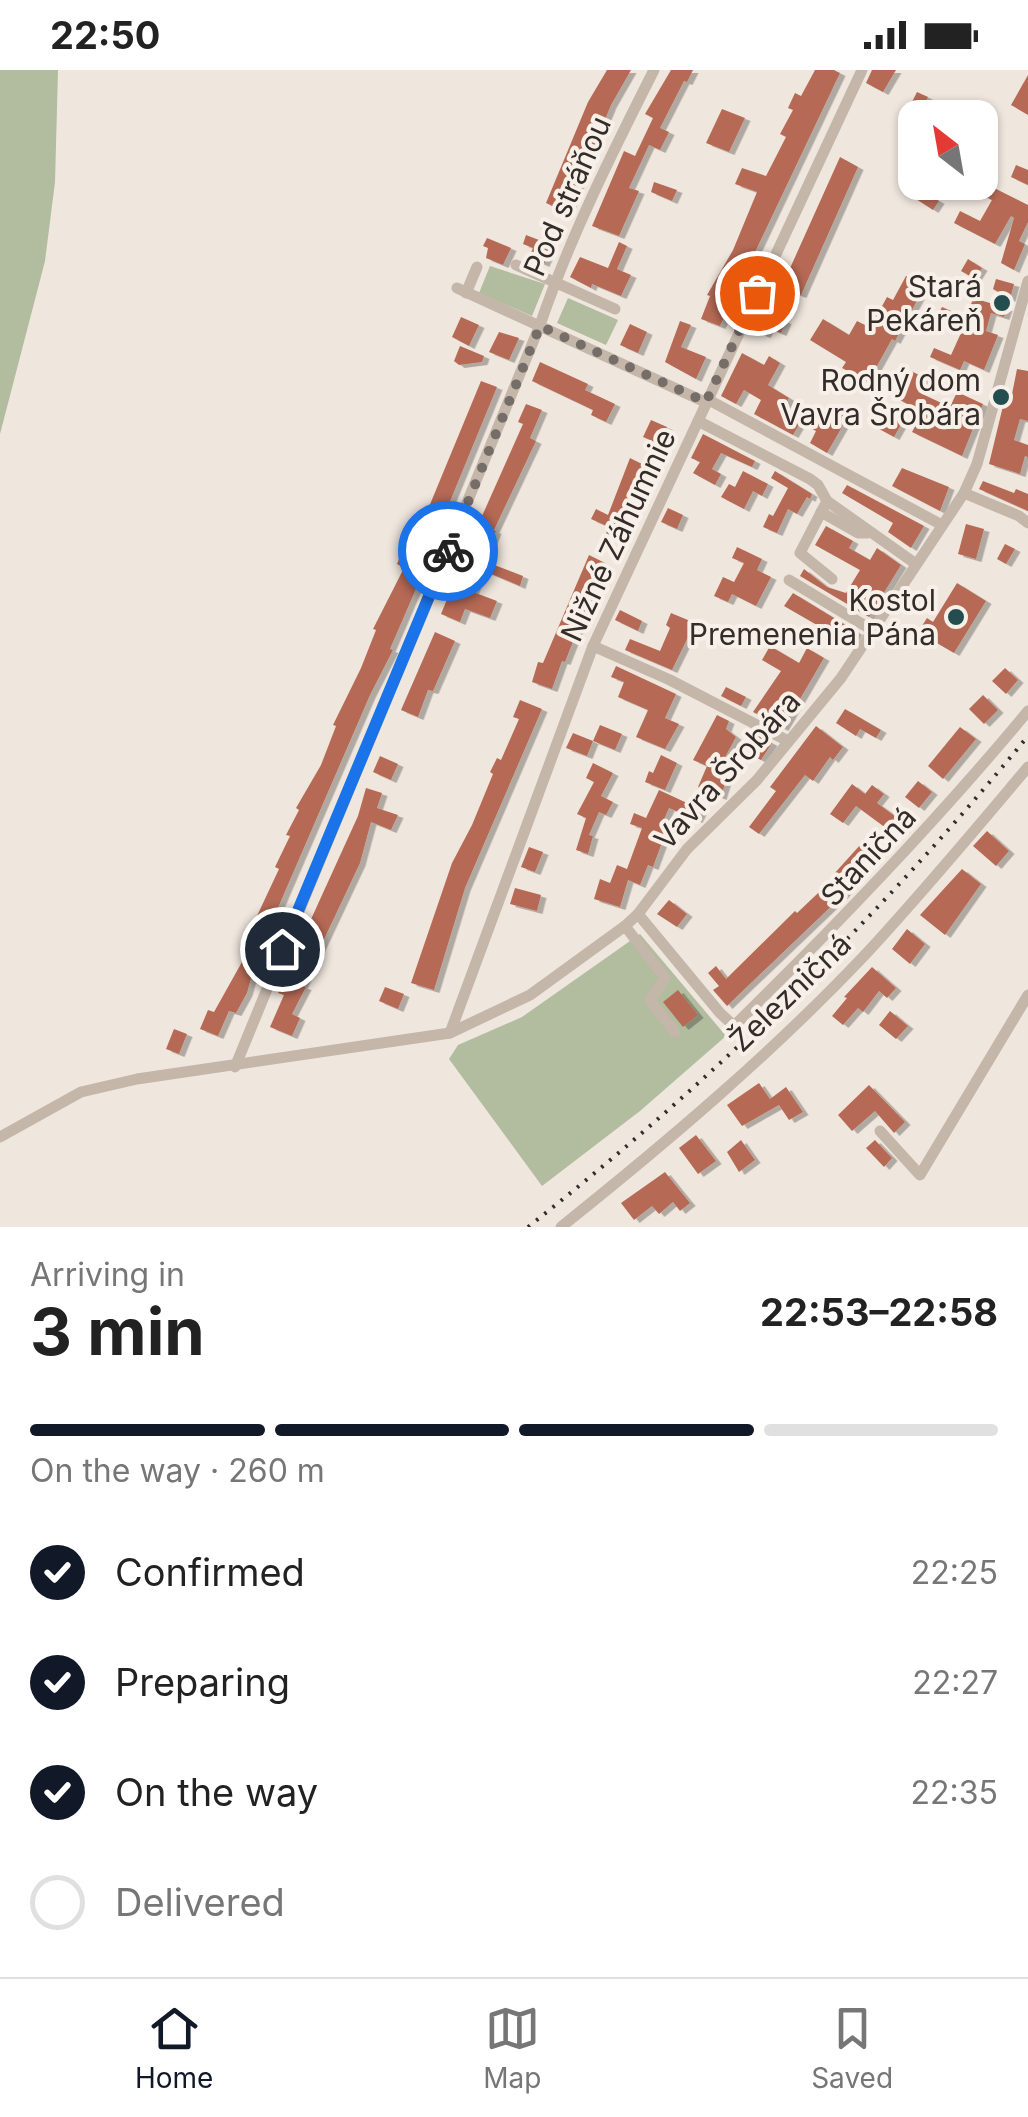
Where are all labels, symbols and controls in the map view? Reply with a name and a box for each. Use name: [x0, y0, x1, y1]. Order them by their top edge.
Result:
text: 22:50: [50, 12, 160, 58]
north arrow: [898, 100, 998, 200]
map controls: [898, 100, 998, 200]
street label: Pod stráňou: [516, 111, 618, 281]
pin: [715, 251, 800, 336]
icon: bag: [730, 266, 785, 321]
place label: Stará Pekáreň: [866, 268, 982, 338]
marker: Stará Pekáreň: [991, 292, 1013, 314]
place label: Rodný dom Vavra Šrobára: [780, 362, 981, 432]
marker: Rodný dom Vavra Šrobára: [990, 386, 1012, 408]
street label: Nižné Záhumnie: [553, 423, 683, 647]
courier: [398, 501, 498, 601]
icon: bike: [421, 524, 476, 579]
place label: Kostol Premenenia Pána: [689, 582, 936, 652]
marker: Kostol Premenenia Pána: [945, 606, 967, 628]
street label: Vavra Šrobára: [646, 683, 808, 857]
street label: Staničná: [813, 799, 923, 913]
pin: [240, 907, 325, 992]
icon: home: [255, 922, 310, 977]
street label: Železničná: [722, 926, 858, 1058]
text: Arriving in: [30, 1255, 185, 1294]
text: 22:53–22:58: [760, 1289, 998, 1335]
text: 3 min: [30, 1292, 205, 1371]
text: On the way · 260 m: [30, 1451, 325, 1490]
icon: check: [30, 1545, 85, 1600]
text: Confirmed: [115, 1549, 305, 1595]
text: 22:25: [911, 1553, 998, 1592]
icon: check: [30, 1655, 85, 1710]
text: Preparing: [115, 1659, 290, 1705]
text: 22:27: [912, 1663, 998, 1702]
icon: check: [30, 1765, 85, 1820]
text: On the way: [115, 1769, 318, 1815]
text: 22:35: [911, 1773, 998, 1812]
text: Delivered: [115, 1879, 285, 1925]
tab: Home: [135, 2001, 213, 2095]
tab: Map: [483, 2001, 541, 2095]
tab: Saved: [811, 2001, 893, 2095]

